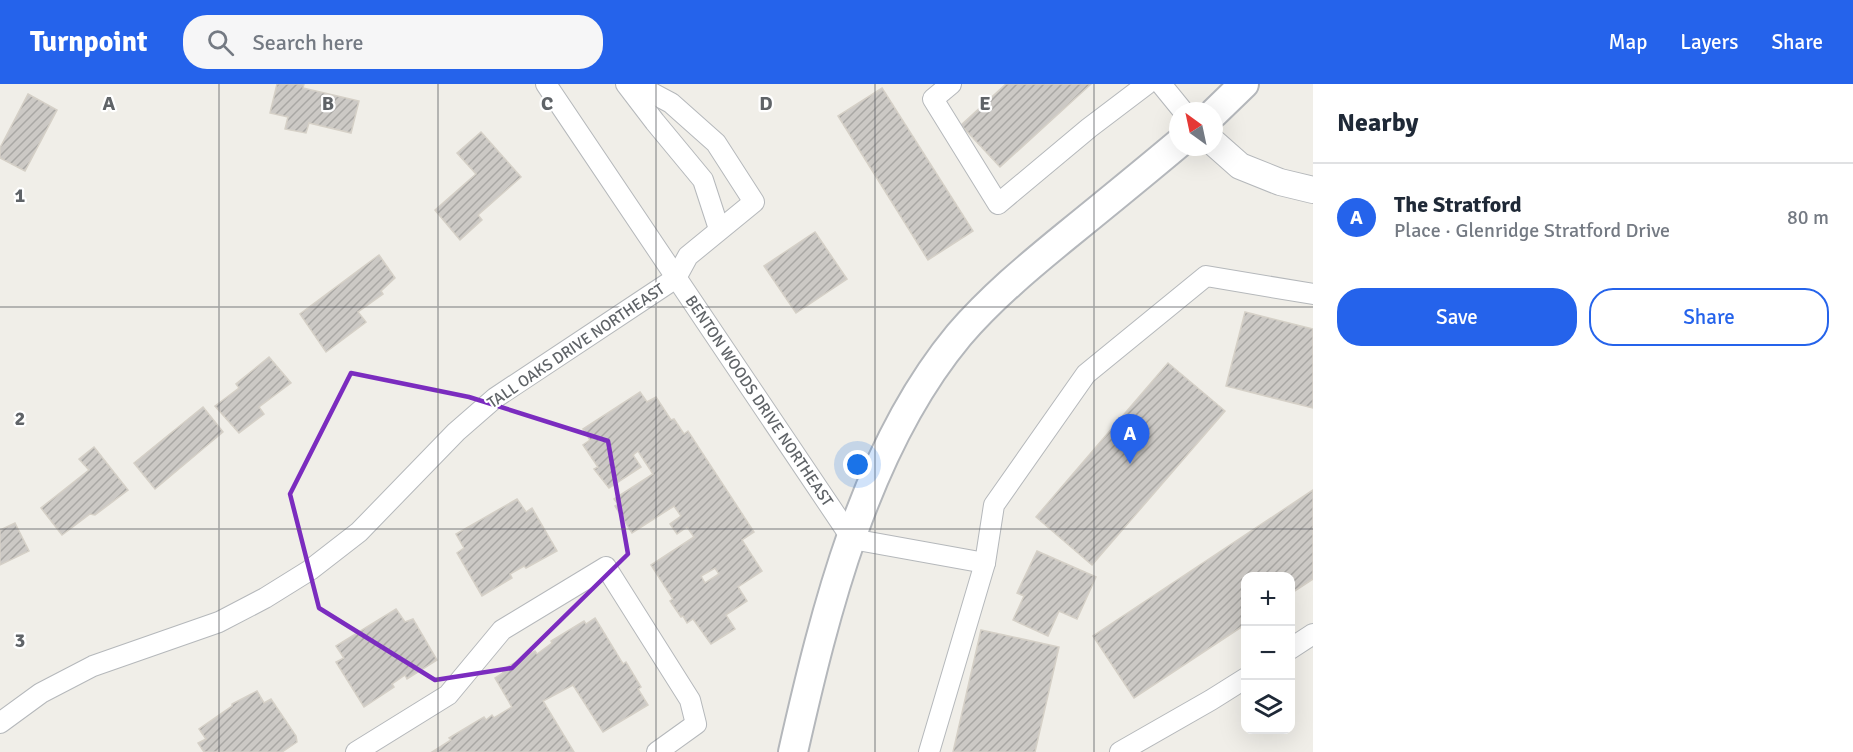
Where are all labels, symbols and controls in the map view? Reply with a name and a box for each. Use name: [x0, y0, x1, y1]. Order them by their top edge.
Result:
search box: [183, 15, 603, 69]
text: Turnpoint: [30, 25, 147, 59]
icon: search: [204, 26, 237, 59]
text: Search here: [252, 29, 363, 56]
text: Map: [1609, 29, 1647, 55]
text: Layers: [1680, 29, 1738, 55]
text: Share: [1771, 29, 1823, 55]
text: A: [103, 91, 116, 116]
text: B: [322, 91, 334, 116]
text: C: [541, 91, 553, 116]
text: D: [759, 91, 773, 116]
text: E: [979, 91, 991, 116]
north arrow: [1169, 102, 1223, 156]
text: Nearby: [1337, 107, 1418, 139]
text: 1: [15, 183, 26, 208]
text: The Stratford: [1394, 191, 1522, 218]
text: A: [1350, 205, 1363, 230]
text: 80 m: [1787, 205, 1829, 230]
text: Place · Glenridge Stratford Drive: [1394, 218, 1670, 243]
street label: TALL OAKS DRIVE NORTHEAST: [483, 279, 669, 413]
button: Save: [1337, 288, 1577, 346]
button: Share: [1589, 288, 1829, 346]
street label: BENTON WOODS DRIVE NORTHEAST: [681, 292, 837, 510]
text: 2: [15, 406, 25, 431]
pin: A: [1110, 414, 1150, 464]
your location: [843, 450, 872, 479]
map controls: [1241, 572, 1295, 734]
button: +: [1241, 572, 1295, 626]
button: −: [1241, 626, 1295, 680]
text: 3: [15, 628, 25, 653]
button: layers: [1241, 680, 1295, 734]

